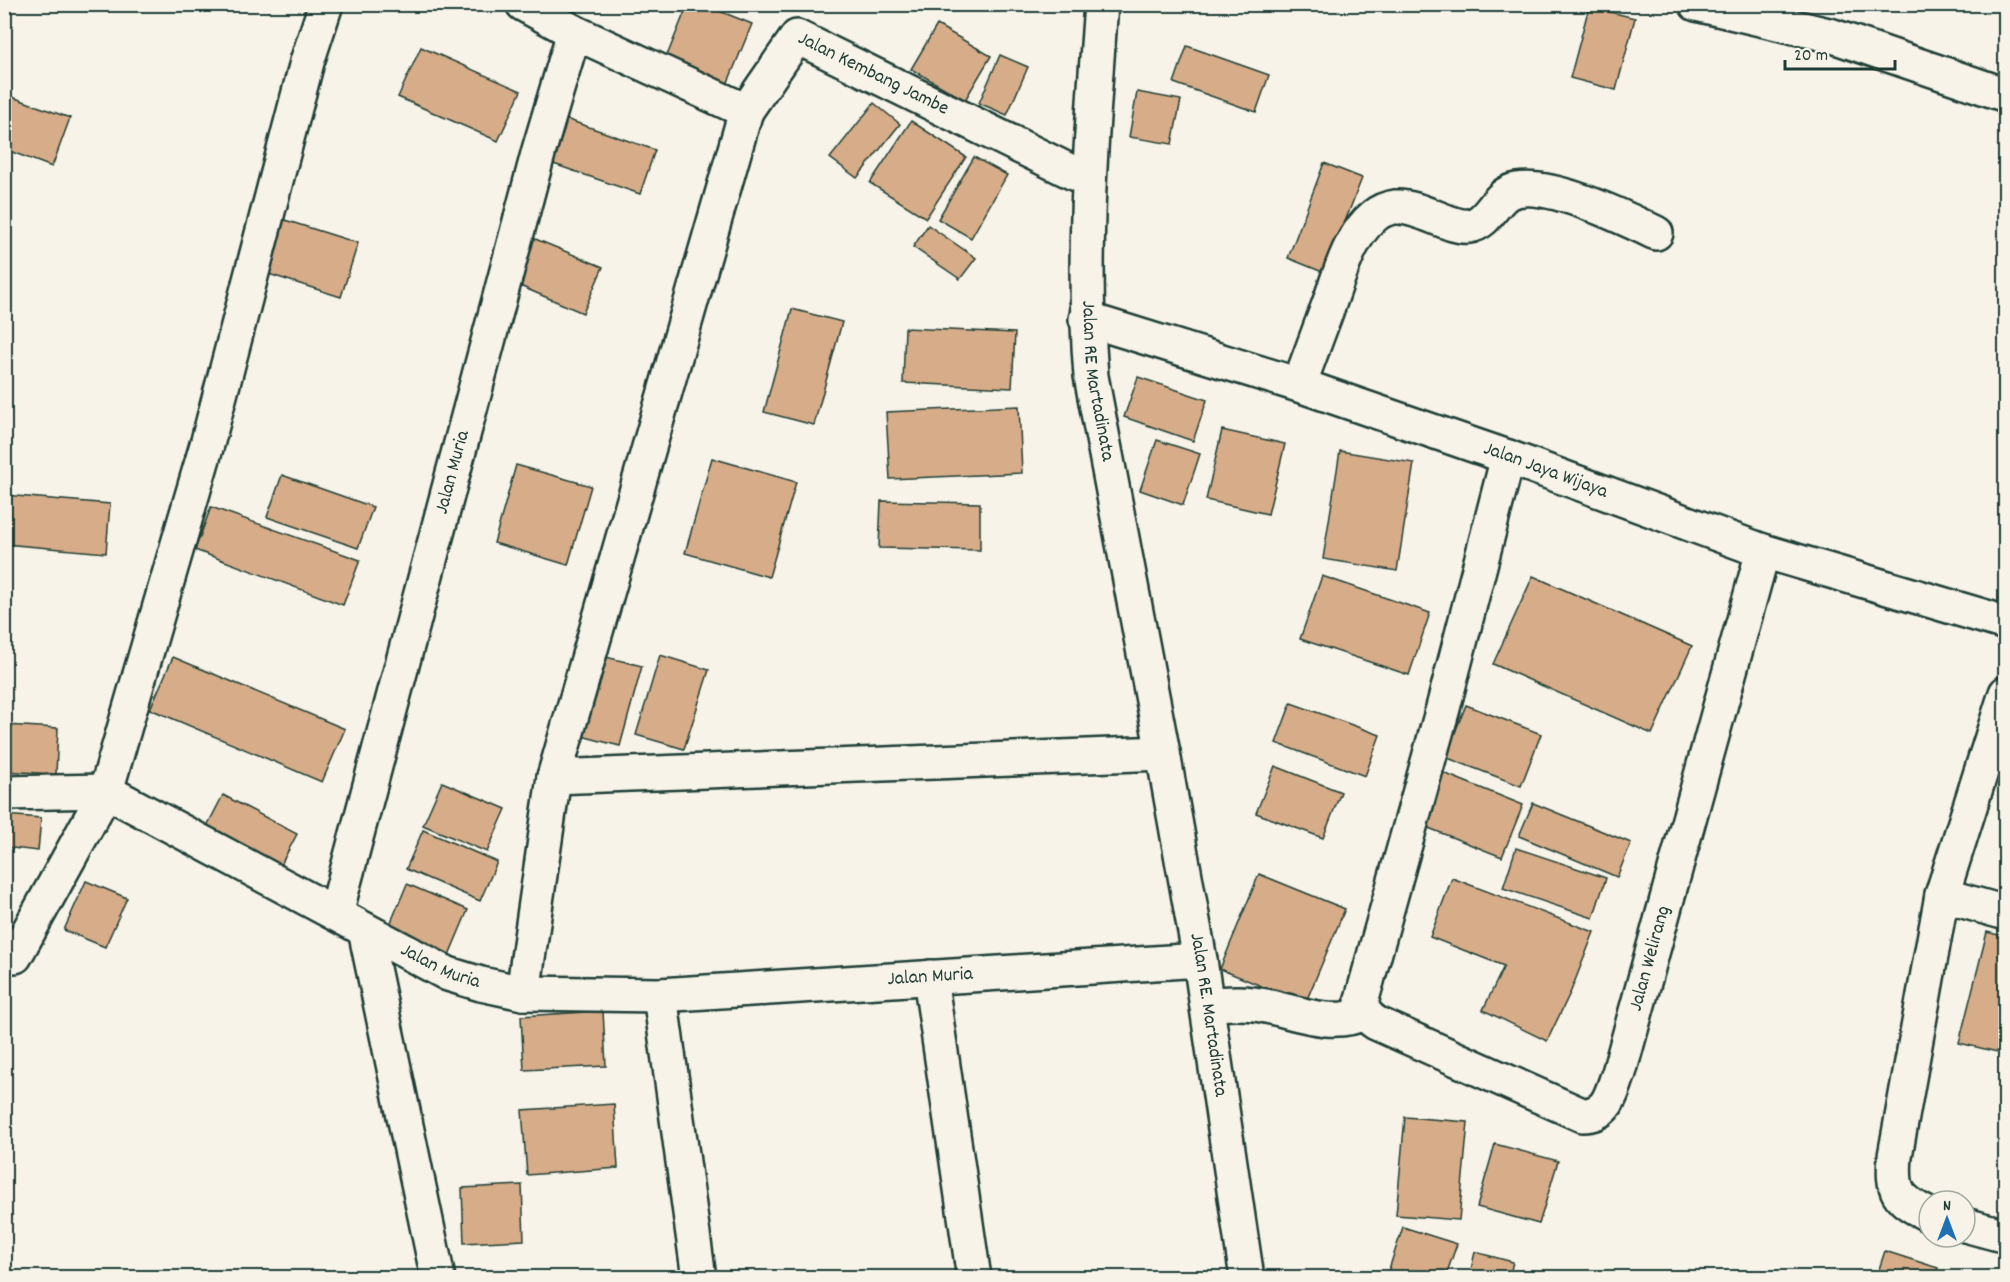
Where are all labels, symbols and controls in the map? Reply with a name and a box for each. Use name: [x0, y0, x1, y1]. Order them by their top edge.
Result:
street label: Jalan Kembang Jambe: [793, 25, 953, 123]
scale bar: [1785, 33, 1894, 71]
text: 20 m: [1794, 44, 1828, 69]
street label: Jalan RE Martadinata: [1073, 300, 1121, 464]
street label: Jalan Muria: [429, 427, 478, 517]
street label: Jalan Jaya Wijaya: [1479, 435, 1612, 507]
street label: Jalan Welirang: [1623, 903, 1678, 1014]
street label: Jalan RE. Martadinata: [1181, 931, 1234, 1099]
street label: Jalan Muria: [395, 937, 484, 997]
street label: Jalan Muria: [887, 961, 974, 994]
north arrow: [1917, 1189, 1977, 1249]
text: N: [1943, 1195, 1951, 1218]

